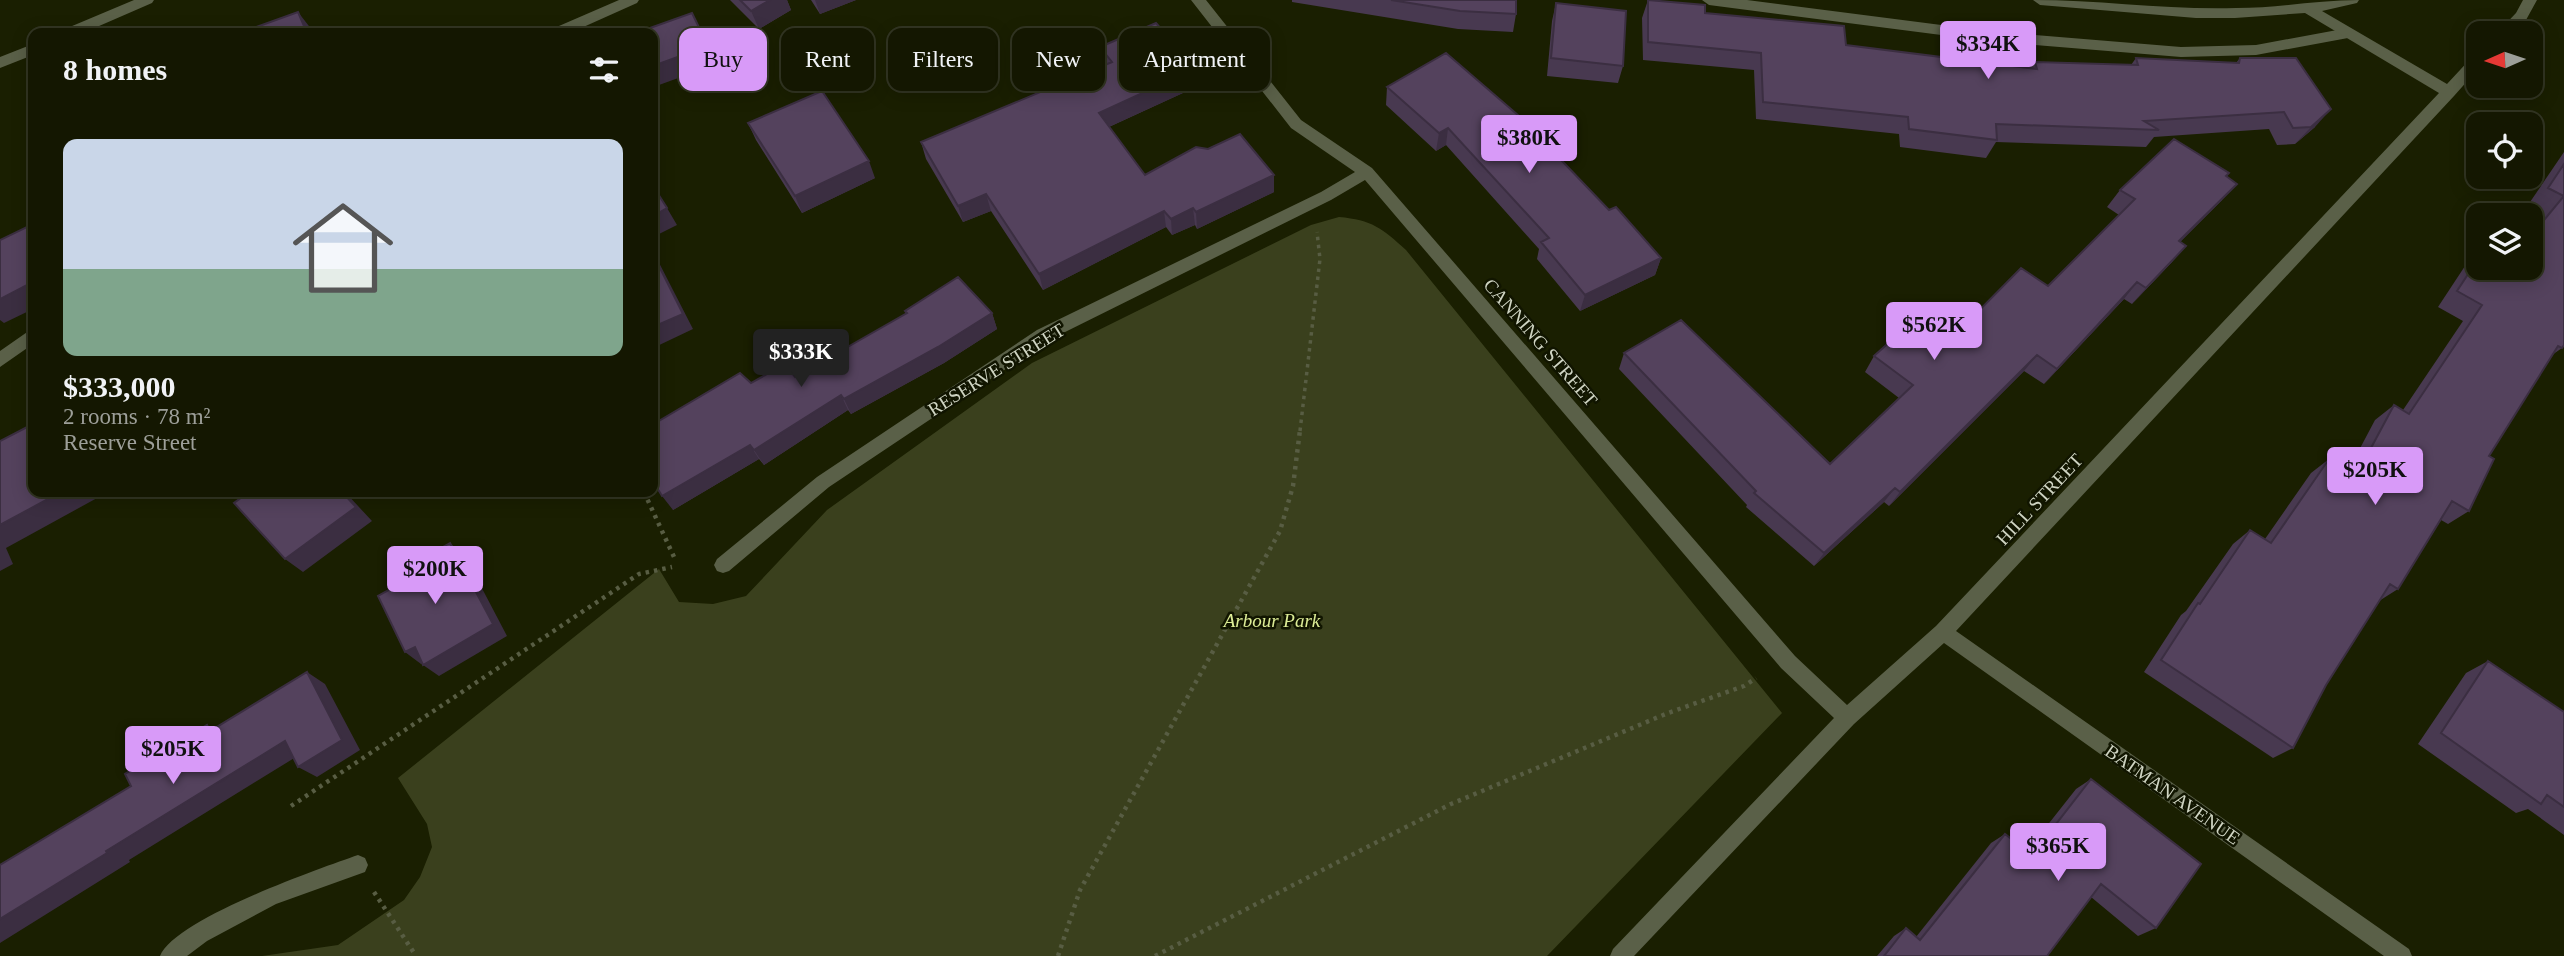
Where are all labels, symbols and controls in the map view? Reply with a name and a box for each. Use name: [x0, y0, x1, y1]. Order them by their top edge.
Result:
north arrow: [2466, 21, 2543, 98]
map controls: [2466, 21, 2543, 280]
pin: $334K: [1939, 22, 2037, 81]
chip: Buy: [679, 28, 767, 91]
chip: Rent: [781, 28, 874, 91]
chip: Filters: [888, 28, 998, 91]
chip: New: [1012, 28, 1105, 91]
chip: Apartment: [1119, 28, 1270, 91]
text: $334K: [1956, 31, 2020, 56]
icon: filters: [585, 51, 623, 89]
text: 8 homes: [63, 53, 167, 86]
button: locate: [2466, 112, 2543, 189]
pin: $380K: [1480, 116, 1578, 175]
text: $380K: [1497, 125, 1561, 150]
icon: home: [280, 185, 406, 311]
button: layers: [2466, 203, 2543, 280]
street label: CANNING STREET: [1480, 274, 1602, 411]
pin: $562K: [1885, 302, 1983, 362]
text: $562K: [1902, 312, 1966, 337]
street label: RESERVE STREET: [924, 319, 1069, 420]
pin: $333K: [752, 330, 850, 389]
text: $333K: [769, 339, 833, 364]
text: $333,000: [63, 370, 176, 403]
text: 2 rooms · 78 m²: [63, 404, 210, 429]
text: Reserve Street: [63, 430, 196, 455]
pin: $205K: [2326, 448, 2424, 507]
street label: HILL STREET: [1992, 449, 2087, 549]
text: $205K: [2343, 457, 2407, 482]
pin: $200K: [386, 546, 484, 606]
text: $200K: [403, 556, 467, 581]
park label: Arbour Park: [1222, 610, 1321, 631]
pin: $205K: [124, 726, 222, 786]
text: $205K: [141, 736, 205, 761]
street label: BATMAN AVENUE: [2101, 740, 2244, 849]
pin: $365K: [2009, 824, 2107, 883]
text: $365K: [2026, 833, 2090, 858]

